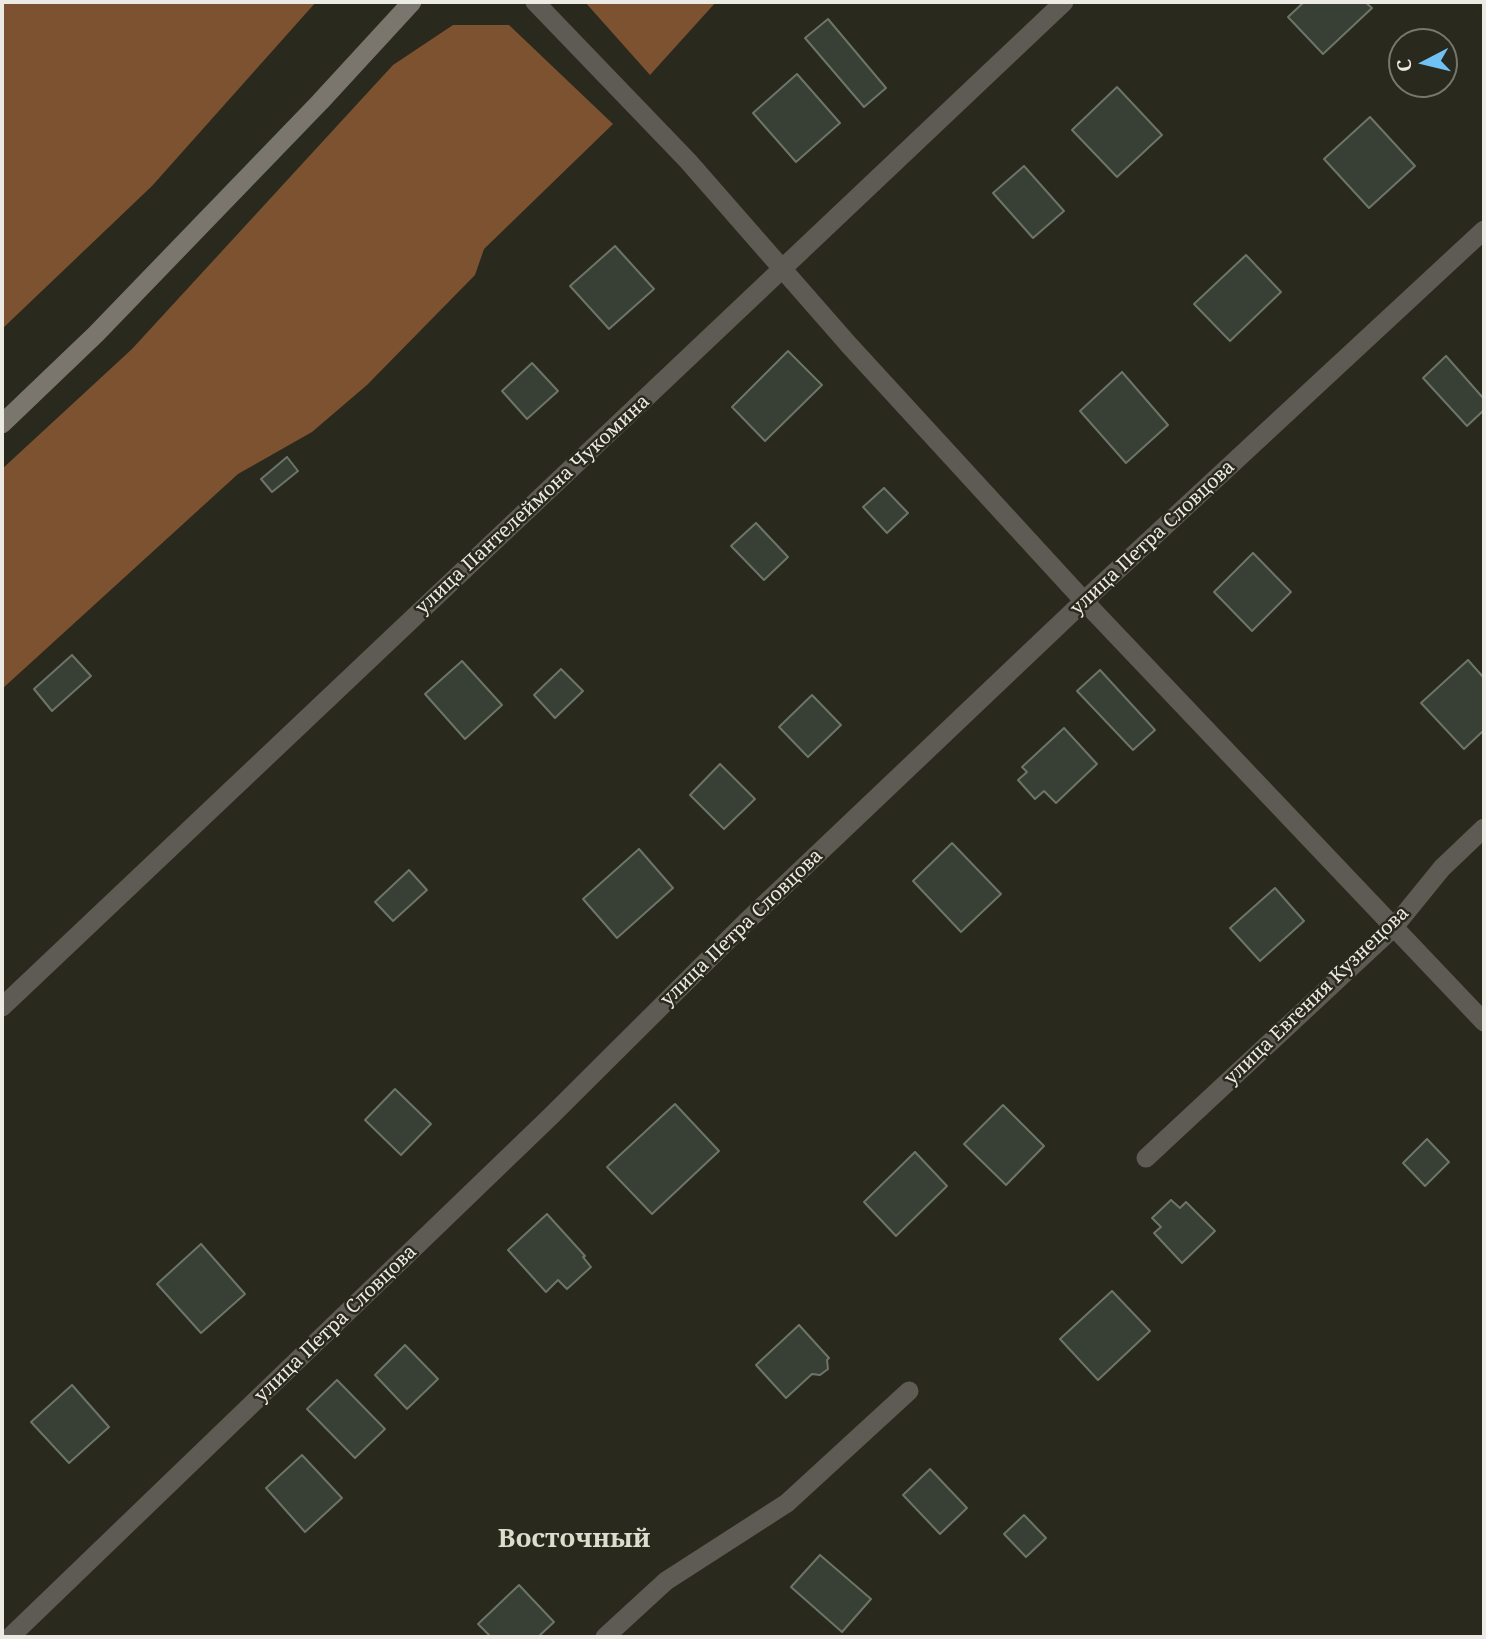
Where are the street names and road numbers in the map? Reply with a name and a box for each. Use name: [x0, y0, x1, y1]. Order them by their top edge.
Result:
street label: улица Пантелеймона Чукомина: [411, 390, 655, 620]
street label: улица Петра Словцова: [1066, 456, 1240, 620]
street label: улица Петра Словцова: [656, 845, 828, 1011]
street label: улица Евгения Кузнецова: [1220, 902, 1414, 1090]
street label: улица Петра Словцова: [250, 1241, 422, 1407]

